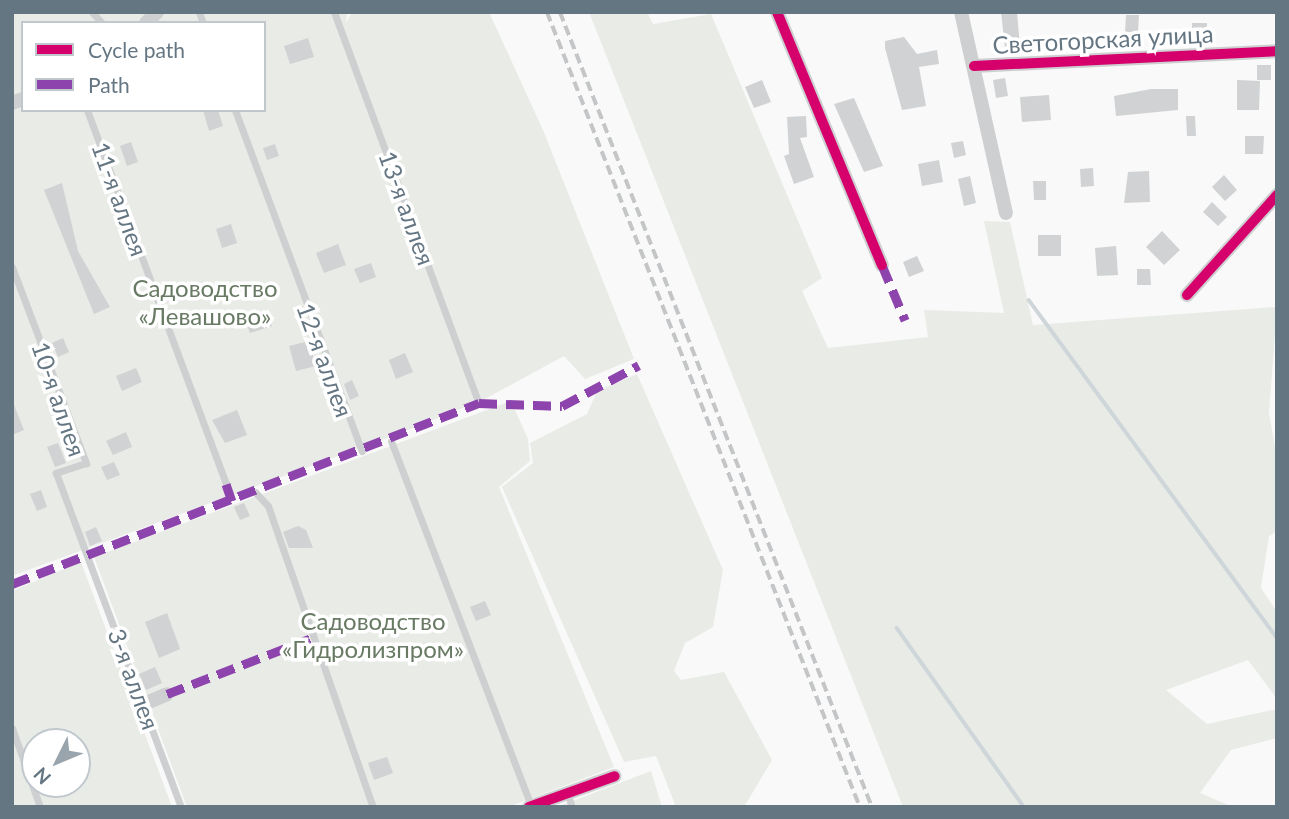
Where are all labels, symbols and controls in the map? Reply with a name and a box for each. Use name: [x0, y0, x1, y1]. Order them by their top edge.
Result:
street label: Светогорская улица: [992, 19, 1214, 59]
legend: [21, 21, 266, 112]
text: Cycle path: [88, 37, 185, 62]
text: Path: [88, 72, 130, 97]
street label: 11-я аллея: [86, 138, 154, 260]
street label: 13-я аллея: [373, 147, 441, 269]
park label: Садоводство «Левашово»: [132, 274, 278, 330]
street label: 12-я аллея: [291, 299, 359, 421]
street label: 10-я аллея: [26, 338, 92, 460]
park label: Садоводство «Гидролизпром»: [282, 607, 464, 663]
street label: 3-я аллея: [102, 625, 166, 733]
north arrow: [21, 728, 91, 798]
text: N: [28, 763, 55, 790]

